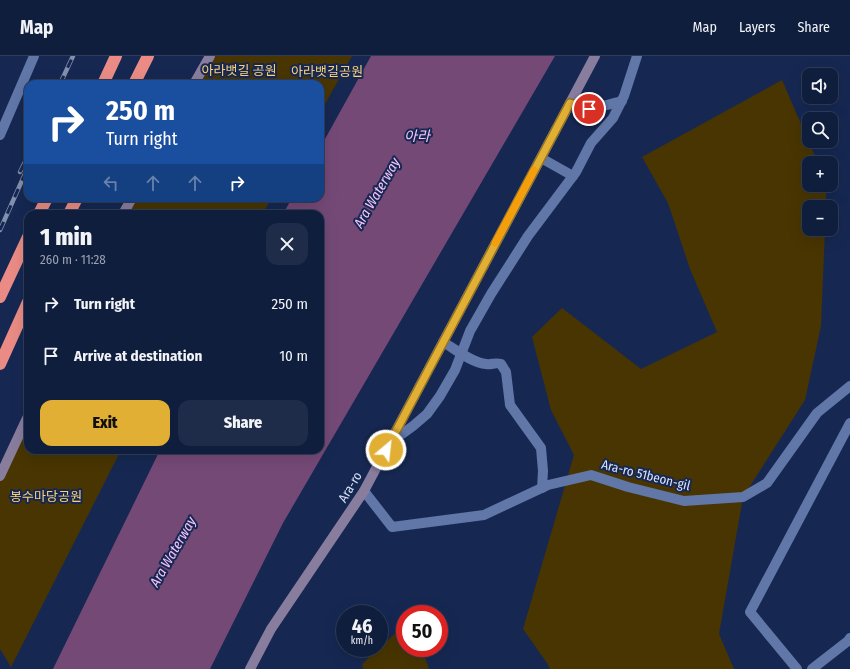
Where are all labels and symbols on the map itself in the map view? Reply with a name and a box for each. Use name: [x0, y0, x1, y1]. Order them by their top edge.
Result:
park label: 아라뱃길 공원: [202, 63, 276, 78]
park label: 아라뱃길공원: [291, 64, 363, 79]
pin: [572, 92, 606, 126]
water label: 아라: [404, 128, 432, 145]
water label: Ara Waterway: [350, 154, 404, 232]
position arrow: [365, 429, 407, 471]
street label: Ara-ro 51beon-gil: [600, 457, 693, 493]
street label: Ara-ro: [335, 469, 365, 505]
park label: 봉수마당공원: [10, 489, 82, 504]
water label: Ara Waterway: [146, 513, 200, 591]
speed limit sign: 50: [396, 605, 448, 657]

